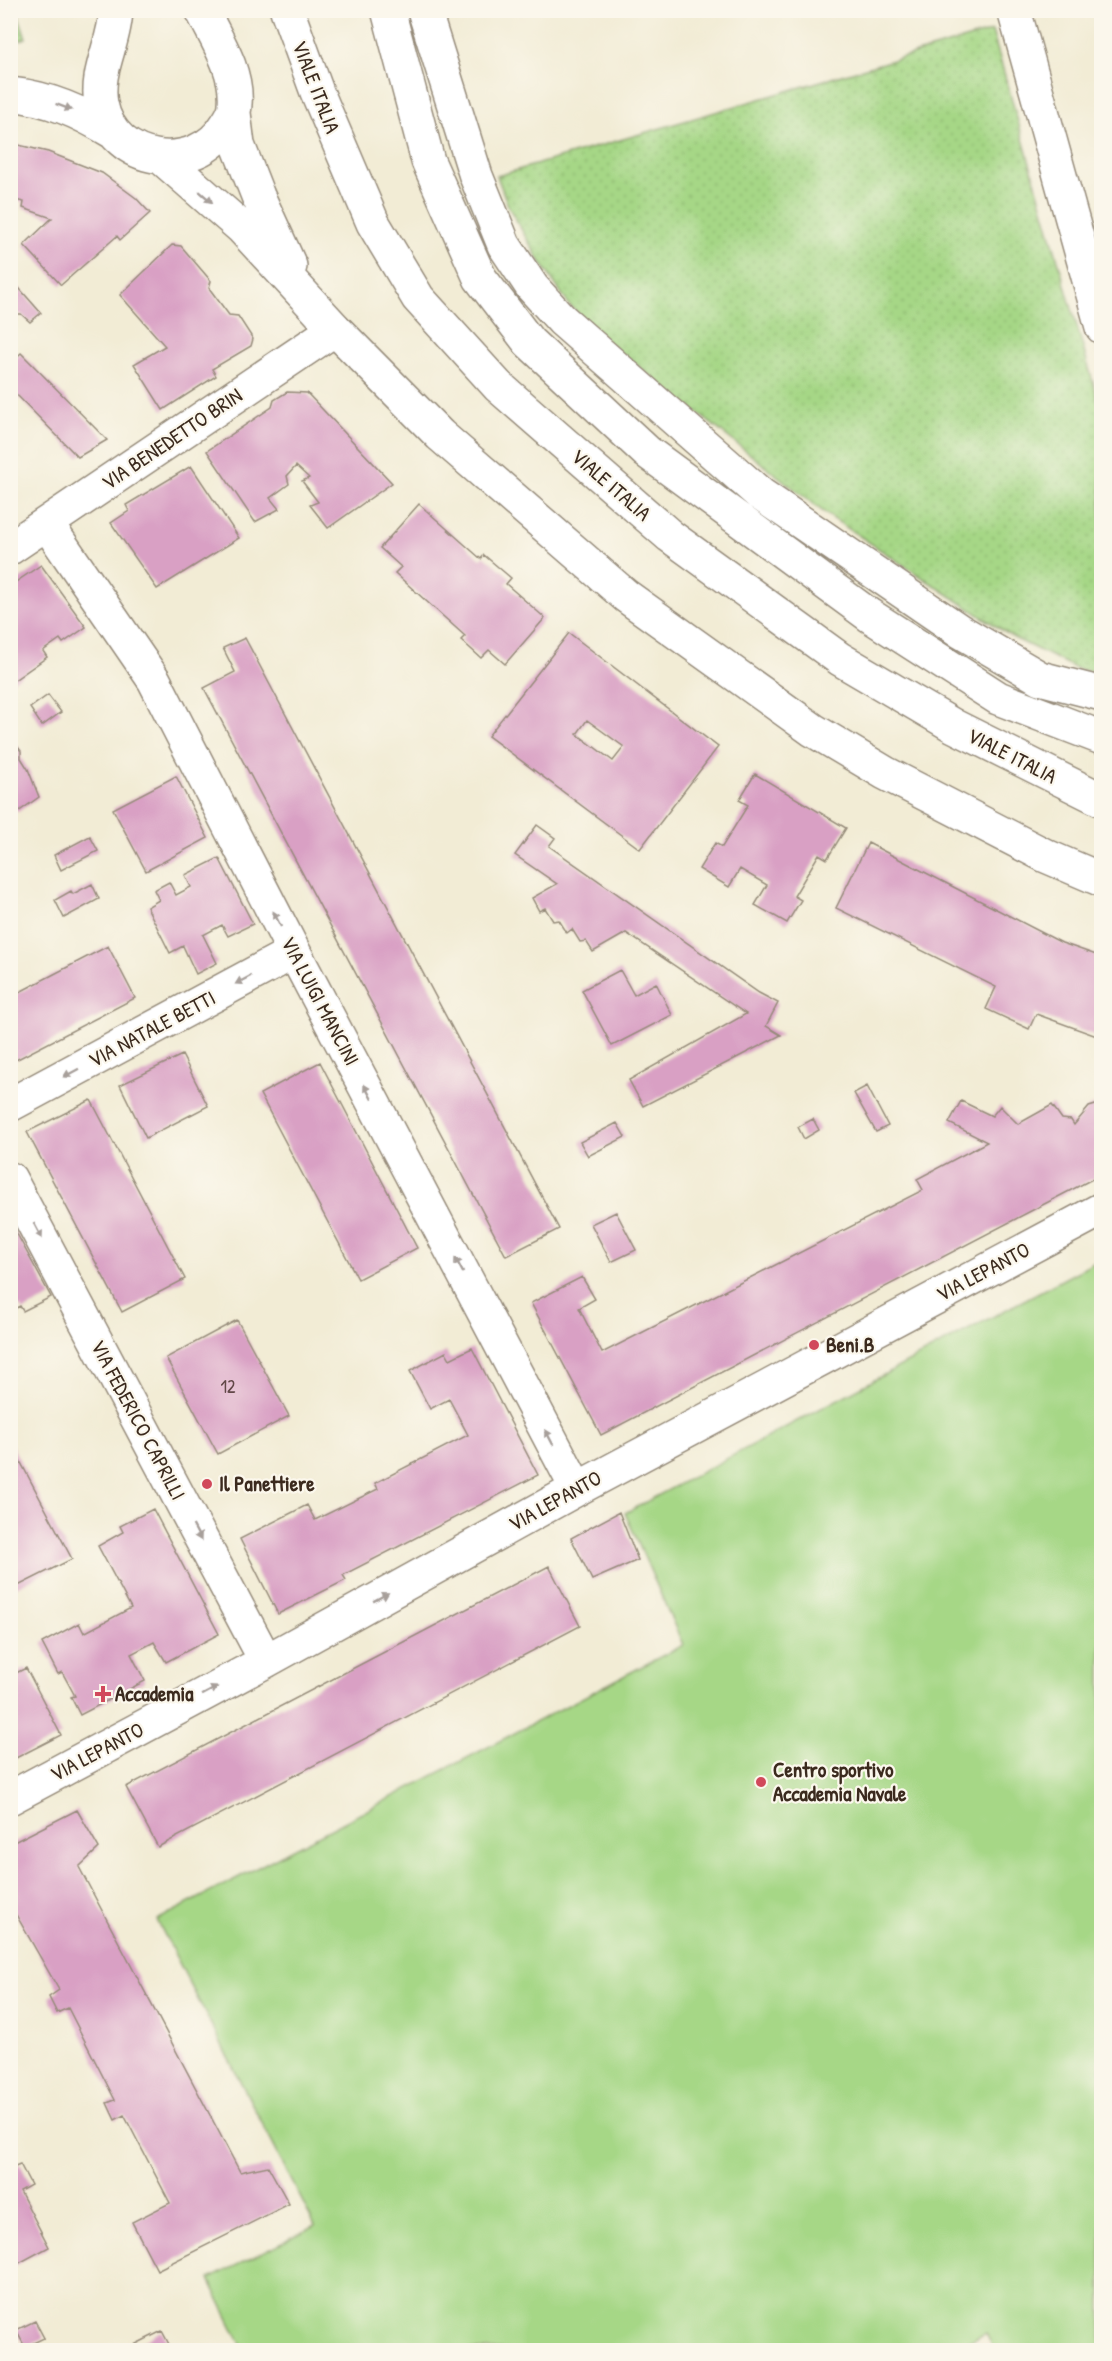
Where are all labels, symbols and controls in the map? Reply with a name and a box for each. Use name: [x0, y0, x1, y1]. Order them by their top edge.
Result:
street label: VIALE ITALIA: [286, 36, 347, 137]
one-way arrow: [55, 102, 73, 112]
one-way arrow: [198, 190, 213, 203]
street label: VIA BENEDETTO BRIN: [96, 381, 248, 496]
street label: VIALE ITALIA: [565, 442, 657, 527]
street label: VIALE ITALIA: [962, 721, 1062, 790]
one-way arrow: [273, 911, 282, 928]
street label: VIA LUIGI MANCINI: [274, 931, 367, 1070]
one-way arrow: [234, 975, 251, 985]
street label: VIA NATALE BETTI: [83, 983, 220, 1074]
one-way arrow: [62, 1068, 79, 1078]
one-way arrow: [363, 1083, 373, 1100]
one-way arrow: [33, 1222, 43, 1239]
street label: VIA LEPANTO: [931, 1235, 1035, 1308]
one-way arrow: [454, 1256, 463, 1273]
place label: Beni.B: [826, 1330, 875, 1359]
street label: VIA FEDERICO CAPRILLI: [84, 1335, 193, 1505]
marker: Beni.B: [807, 1338, 821, 1352]
house number: 12: [221, 1374, 236, 1399]
one-way arrow: [544, 1429, 554, 1446]
street label: VIA LEPANTO: [503, 1463, 606, 1538]
place label: Il Panettiere: [219, 1469, 315, 1498]
marker: Il Panettiere: [200, 1477, 214, 1491]
one-way arrow: [192, 1525, 202, 1542]
one-way arrow: [373, 1592, 390, 1602]
place label: Accademia: [115, 1679, 194, 1708]
one-way arrow: [202, 1686, 219, 1696]
marker: Accademia: [96, 1687, 110, 1701]
street label: VIA LEPANTO: [45, 1715, 149, 1788]
place label: Centro sportivo Accademia Navale: [773, 1755, 907, 1808]
marker: Centro sportivo Accademia Navale: [754, 1775, 768, 1789]

